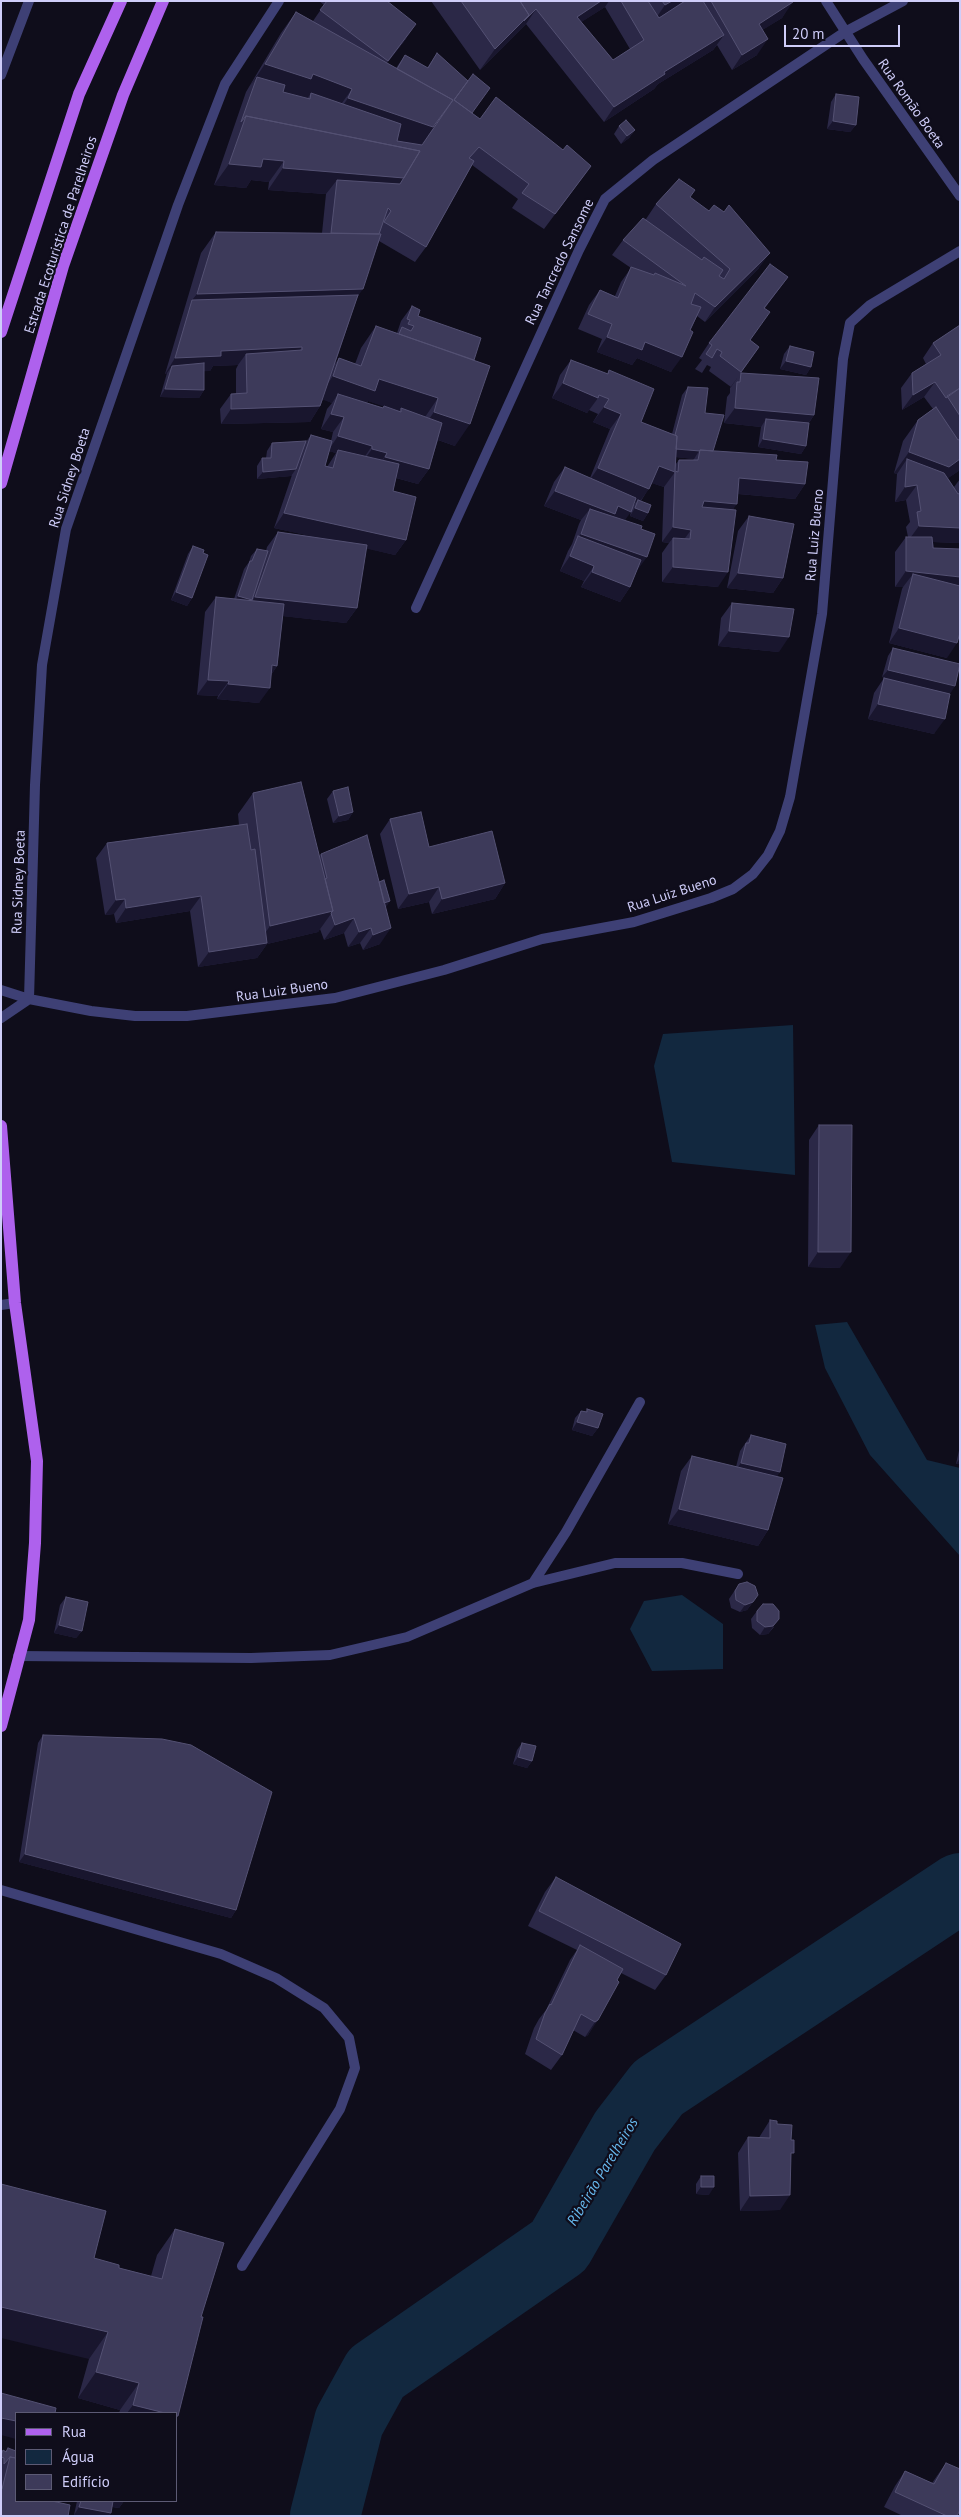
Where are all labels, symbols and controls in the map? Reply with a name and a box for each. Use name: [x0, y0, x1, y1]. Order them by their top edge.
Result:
scale bar: [786, 15, 902, 47]
text: 20 m: [792, 24, 825, 43]
street label: Rua Romão Boeta: [874, 56, 948, 152]
street label: Estrada Ecoturistica de Parelheiros: [21, 134, 101, 336]
street label: Rua Tancredo Sansome: [522, 196, 598, 328]
street label: Rua Sidney Boeta: [46, 426, 94, 530]
street label: Rua Luiz Bueno: [803, 488, 827, 582]
street label: Rua Sidney Boeta: [9, 830, 29, 934]
street label: Rua Luiz Bueno: [625, 872, 719, 916]
street label: Rua Luiz Bueno: [235, 976, 329, 1006]
water label: Ribeirão Parelheiros: [564, 2115, 642, 2229]
legend: [15, 2412, 178, 2502]
text: Rua: [62, 2422, 86, 2441]
text: Água: [62, 2447, 94, 2466]
text: Edifício: [62, 2472, 110, 2491]

